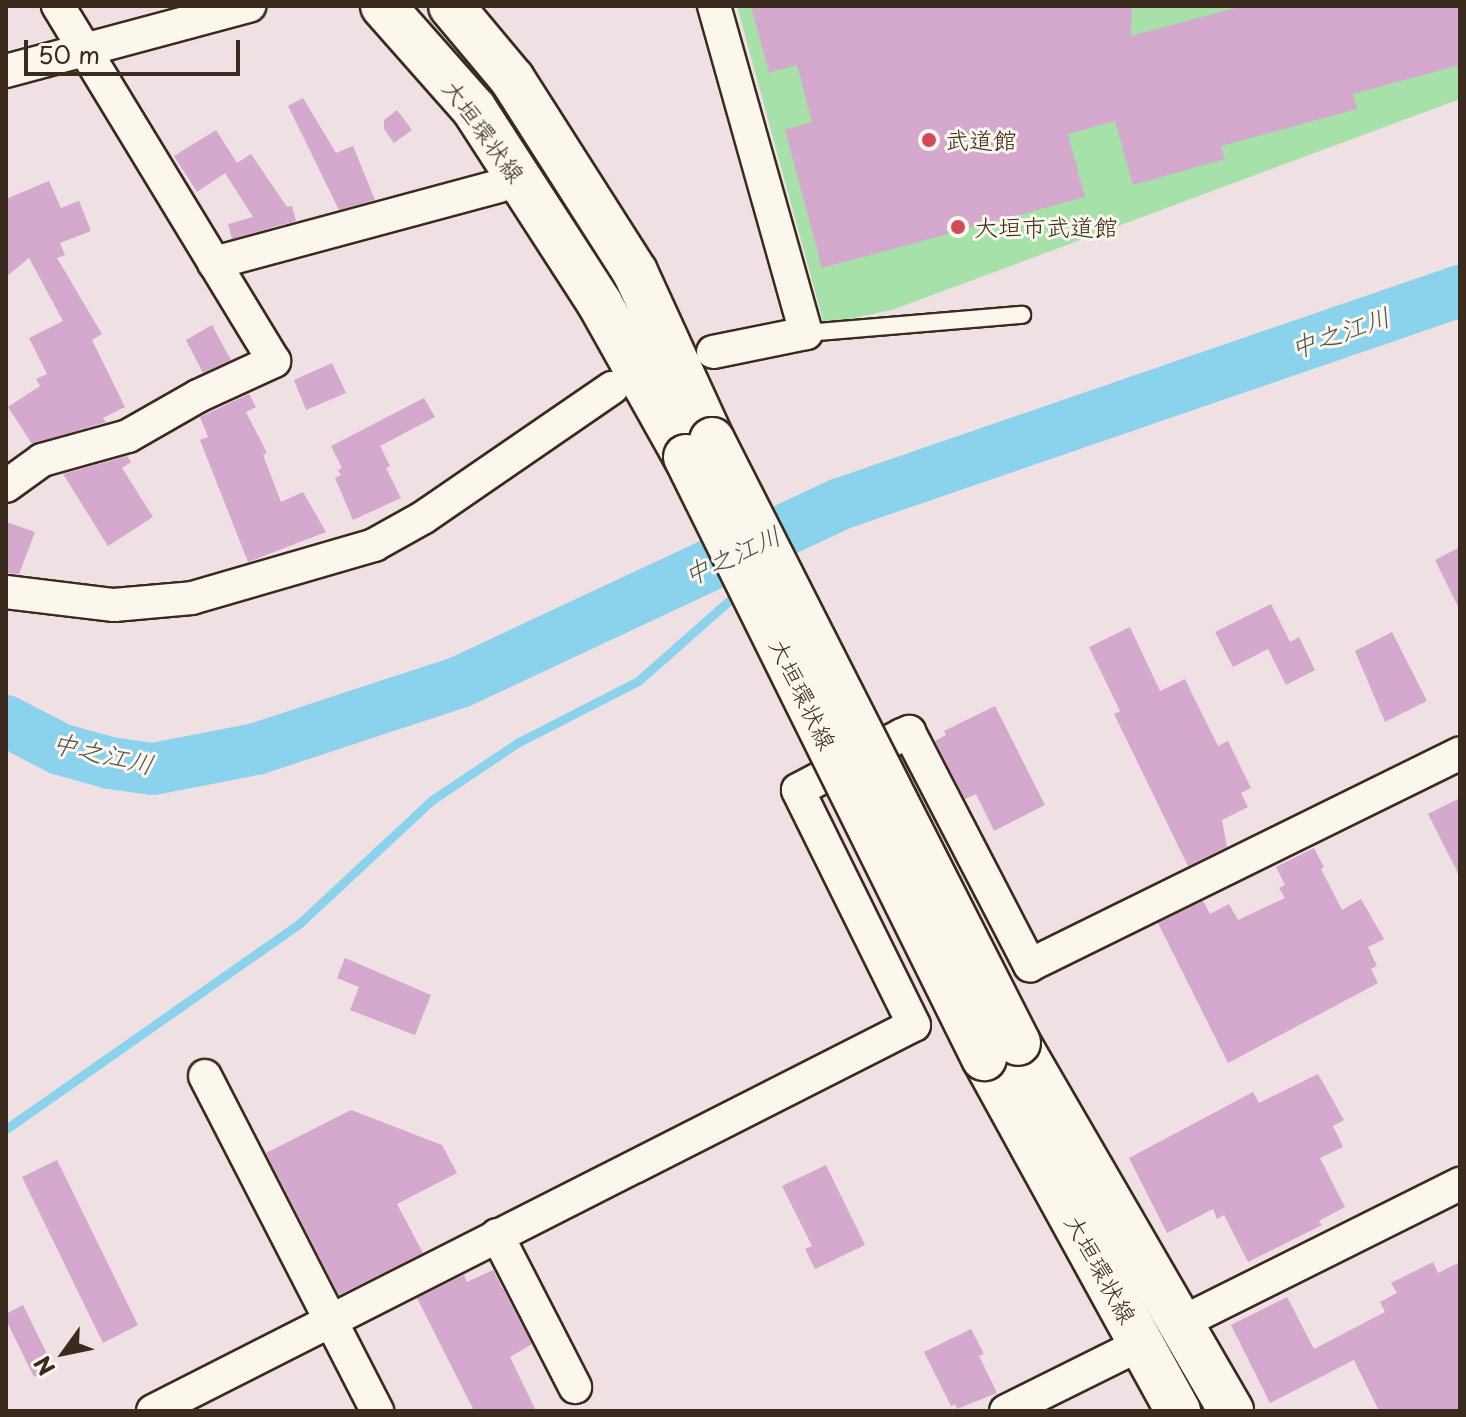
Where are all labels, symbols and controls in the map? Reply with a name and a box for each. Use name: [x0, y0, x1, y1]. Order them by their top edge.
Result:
scale bar: [28, 24, 244, 74]
text: 50 m: [38, 36, 100, 72]
street label: 大垣環状線: [437, 74, 531, 188]
place label: 武道館: [945, 126, 1017, 154]
marker: 武道館: [920, 131, 938, 149]
place label: 大垣市武道館: [974, 213, 1118, 241]
marker: 大垣市武道館: [949, 218, 967, 236]
water label: 中之江川: [1286, 300, 1394, 364]
water label: 中之江川: [678, 519, 786, 591]
street label: 大垣環状線: [764, 634, 842, 754]
water label: 中之江川: [49, 726, 157, 780]
street label: 大垣環状線: [1059, 1210, 1143, 1328]
north arrow: [24, 1313, 104, 1393]
text: N: [25, 1350, 62, 1383]

